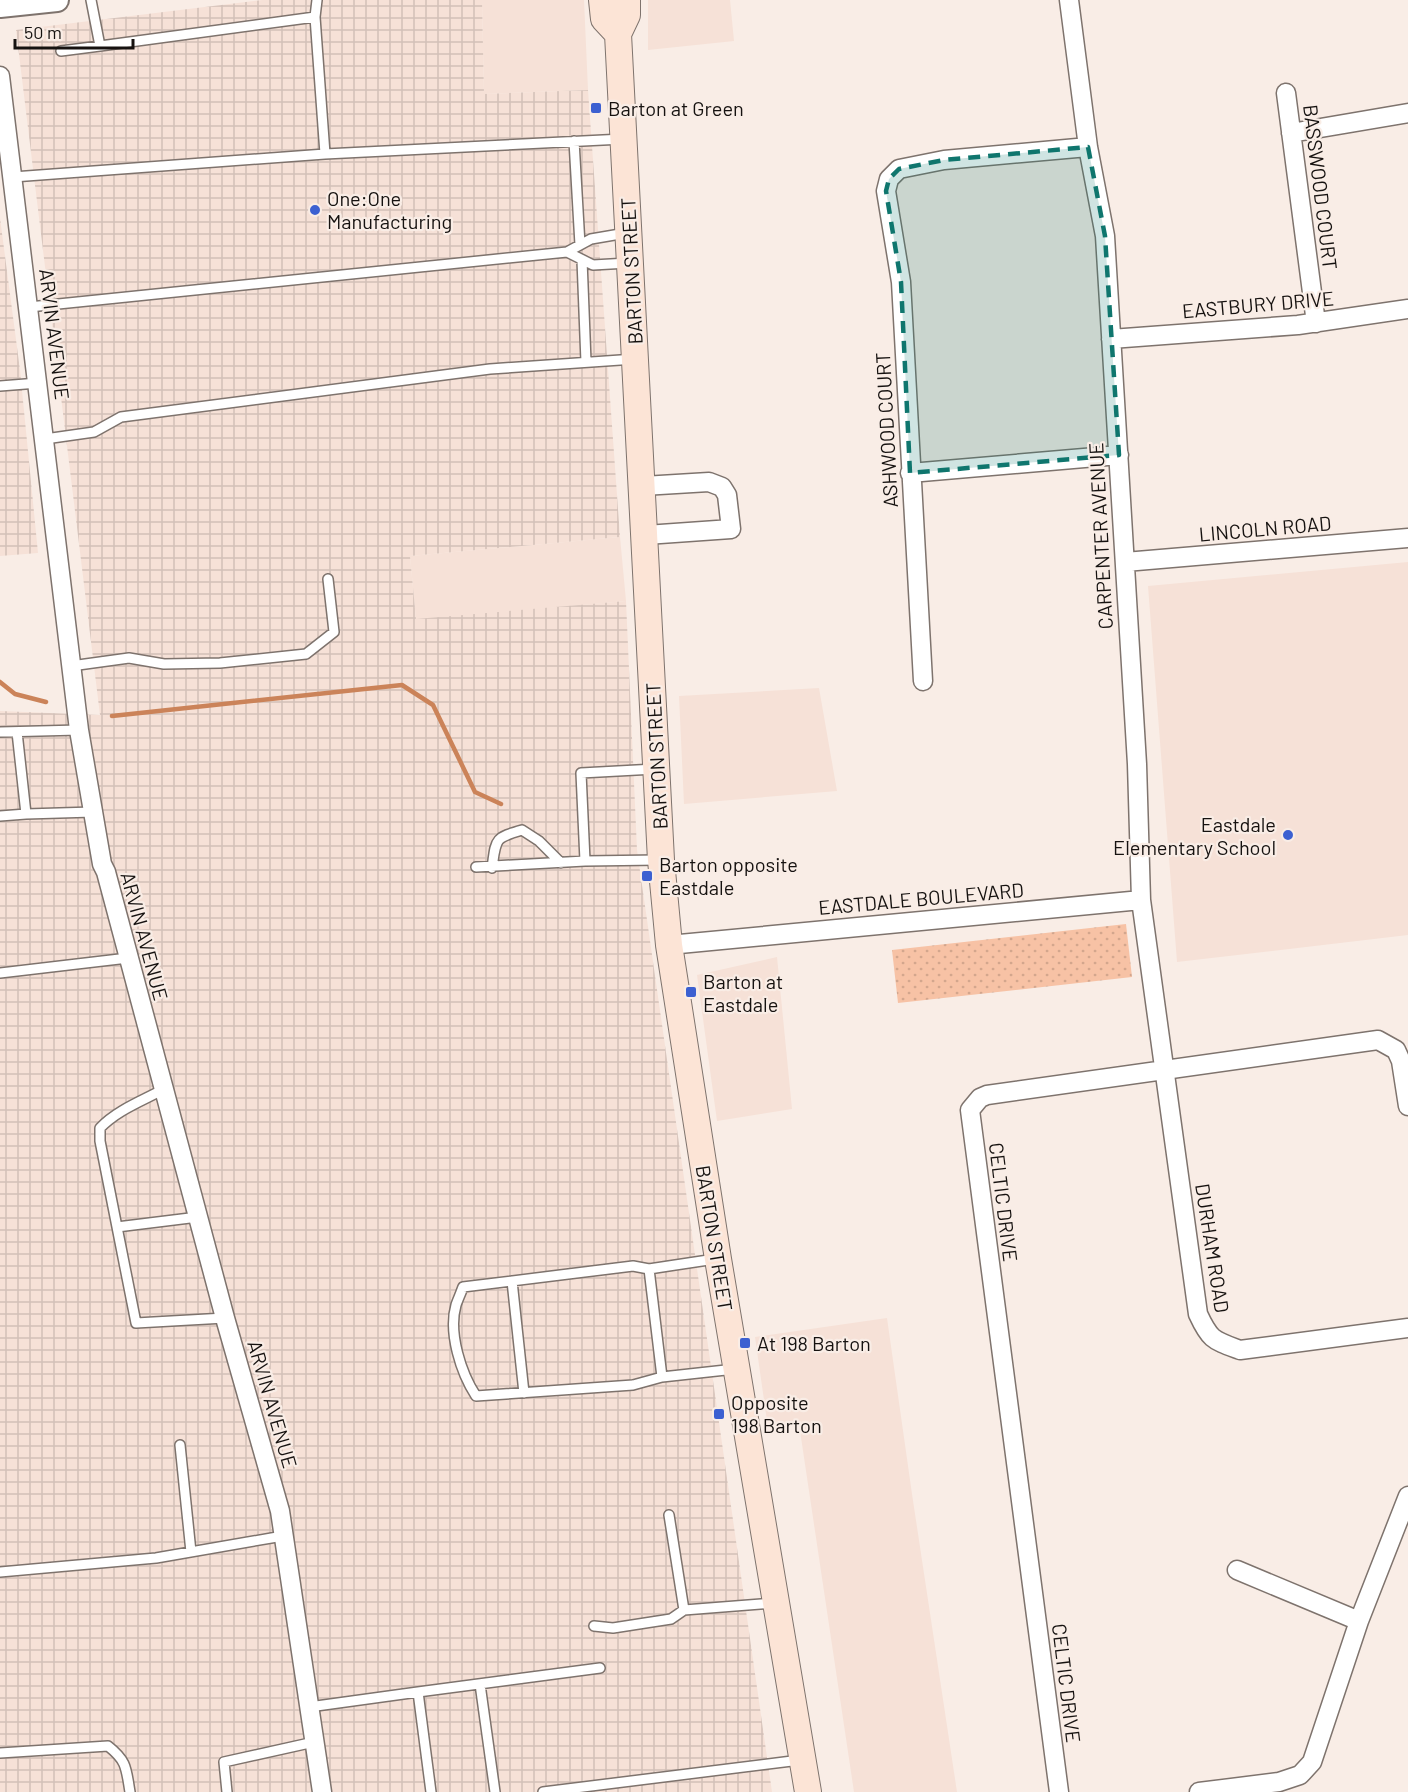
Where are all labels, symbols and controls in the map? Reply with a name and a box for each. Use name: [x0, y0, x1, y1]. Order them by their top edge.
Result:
scale bar: [15, 12, 134, 50]
text: 50 m: [24, 21, 62, 43]
place label: Barton at Green: [608, 96, 744, 120]
marker: Barton at Green: [589, 101, 603, 115]
street label: BASSWOOD COURT: [1299, 103, 1343, 271]
place label: One:One Manufacturing: [327, 186, 452, 233]
street label: BARTON STREET: [615, 197, 647, 345]
marker: One:One Manufacturing: [308, 203, 322, 217]
street label: ARVIN AVENUE: [35, 267, 75, 401]
street label: EASTBURY DRIVE: [1181, 285, 1335, 323]
street label: ASHWOOD COURT: [870, 352, 902, 508]
street label: CARPENTER AVENUE: [1083, 442, 1117, 630]
street label: LINCOLN ROAD: [1198, 510, 1332, 546]
street label: BARTON STREET: [640, 682, 672, 830]
place label: Eastdale Elementary School: [1113, 812, 1276, 859]
marker: Eastdale Elementary School: [1281, 828, 1295, 842]
place label: Barton opposite Eastdale: [659, 852, 798, 899]
street label: ARVIN AVENUE: [116, 869, 174, 1003]
marker: Barton opposite Eastdale: [640, 869, 654, 883]
street label: EASTDALE BOULEVARD: [817, 877, 1025, 919]
place label: Barton at Eastdale: [703, 969, 783, 1016]
marker: Barton at Eastdale: [684, 985, 698, 999]
street label: CELTIC DRIVE: [985, 1141, 1023, 1263]
street label: BARTON STREET: [692, 1163, 738, 1313]
street label: DURHAM ROAD: [1191, 1182, 1235, 1314]
place label: At 198 Barton: [757, 1331, 871, 1355]
marker: At 198 Barton: [738, 1336, 752, 1350]
street label: ARVIN AVENUE: [243, 1337, 303, 1471]
place label: Opposite 198 Barton: [731, 1390, 822, 1437]
marker: Opposite 198 Barton: [712, 1407, 726, 1421]
street label: CELTIC DRIVE: [1048, 1622, 1086, 1744]

